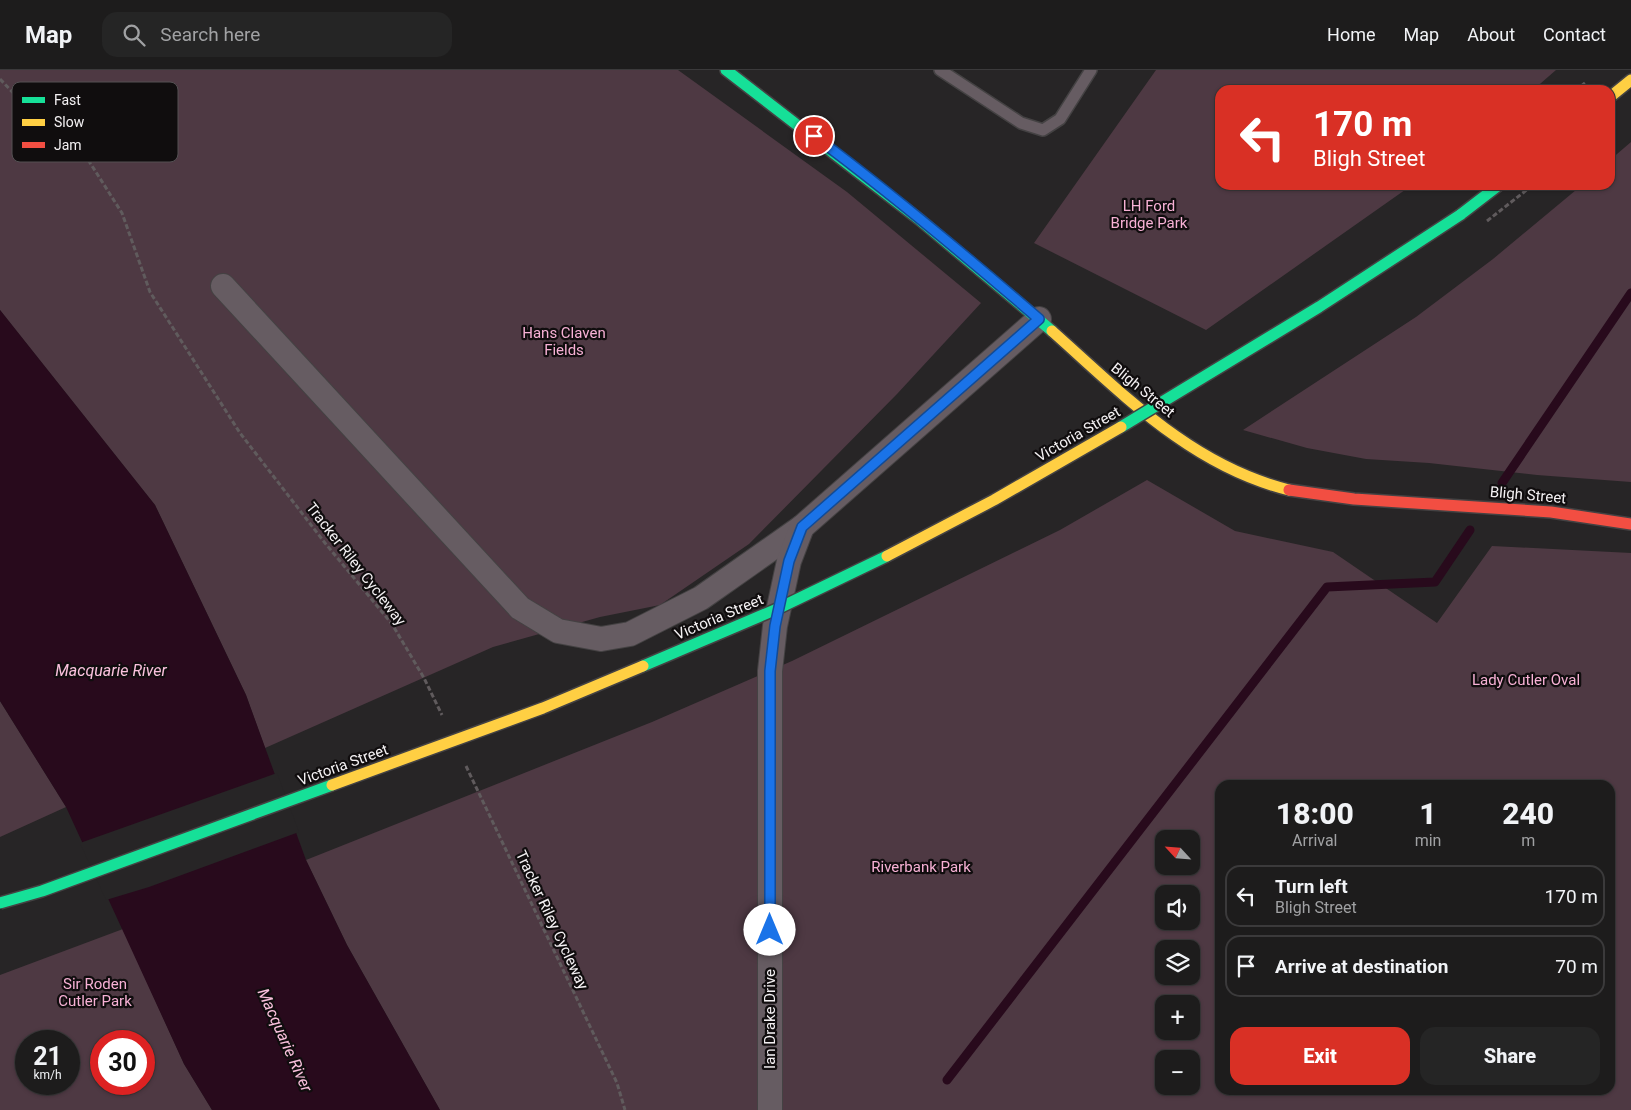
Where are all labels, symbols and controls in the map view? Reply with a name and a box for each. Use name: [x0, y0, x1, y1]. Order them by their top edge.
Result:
search box: [102, 12, 452, 57]
text: Map: [25, 21, 72, 49]
icon: search: [120, 21, 148, 49]
text: Search here: [160, 23, 260, 46]
text: Home: [1327, 24, 1376, 45]
text: Map: [1404, 24, 1439, 45]
text: About: [1467, 24, 1515, 45]
text: Contact: [1543, 24, 1606, 45]
legend: [12, 82, 178, 162]
text: Fast: [54, 92, 81, 108]
text: 170 m: [1313, 104, 1412, 145]
icon: left: [1230, 105, 1295, 170]
text: Slow: [54, 114, 85, 130]
pin: [793, 115, 835, 157]
icon: arrive: [800, 122, 828, 150]
text: Jam: [54, 137, 82, 153]
text: Bligh Street: [1313, 146, 1425, 171]
park label: LH Ford Bridge Park: [1111, 197, 1188, 232]
park label: Hans Claven Fields: [522, 324, 606, 359]
street label: Bligh Street: [1108, 359, 1179, 421]
street label: Victoria Street: [1033, 403, 1124, 465]
street label: Bligh Street: [1489, 483, 1567, 507]
street label: Tracker Riley Cycleway: [302, 499, 410, 629]
street label: Victoria Street: [672, 590, 766, 644]
water label: Macquarie River: [55, 661, 167, 680]
park label: Lady Cutler Oval: [1472, 671, 1580, 689]
street label: Victoria Street: [295, 740, 391, 790]
text: 18:00: [1276, 796, 1354, 831]
text: 1: [1419, 796, 1437, 831]
text: 240: [1502, 796, 1554, 831]
north arrow: [1155, 830, 1200, 875]
map controls: [1155, 830, 1200, 1095]
text: Arrival: [1292, 831, 1338, 850]
text: min: [1415, 831, 1441, 850]
text: m: [1521, 831, 1535, 850]
street label: Tracker Riley Cycleway: [512, 848, 592, 992]
park label: Riverbank Park: [871, 858, 971, 876]
text: Turn left: [1275, 875, 1348, 898]
icon: left: [1232, 882, 1260, 910]
button: sound: [1155, 885, 1200, 930]
text: 170 m: [1545, 885, 1598, 908]
text: Bligh Street: [1275, 898, 1357, 917]
position arrow: [743, 903, 795, 955]
button: layers: [1155, 940, 1200, 985]
icon: arrive: [1232, 952, 1260, 980]
text: Arrive at destination: [1275, 955, 1448, 978]
text: 70 m: [1555, 955, 1598, 978]
street label: Ian Drake Drive: [761, 969, 779, 1069]
park label: Sir Roden Cutler Park: [58, 975, 132, 1010]
water label: Macquarie River: [254, 985, 317, 1095]
button: +: [1155, 995, 1200, 1040]
button: Exit: [1230, 1027, 1410, 1085]
button: Share: [1420, 1027, 1600, 1085]
speed limit sign: 30: [90, 1030, 155, 1095]
text: 21: [33, 1042, 62, 1071]
button: −: [1155, 1050, 1200, 1095]
text: km/h: [33, 1068, 62, 1082]

